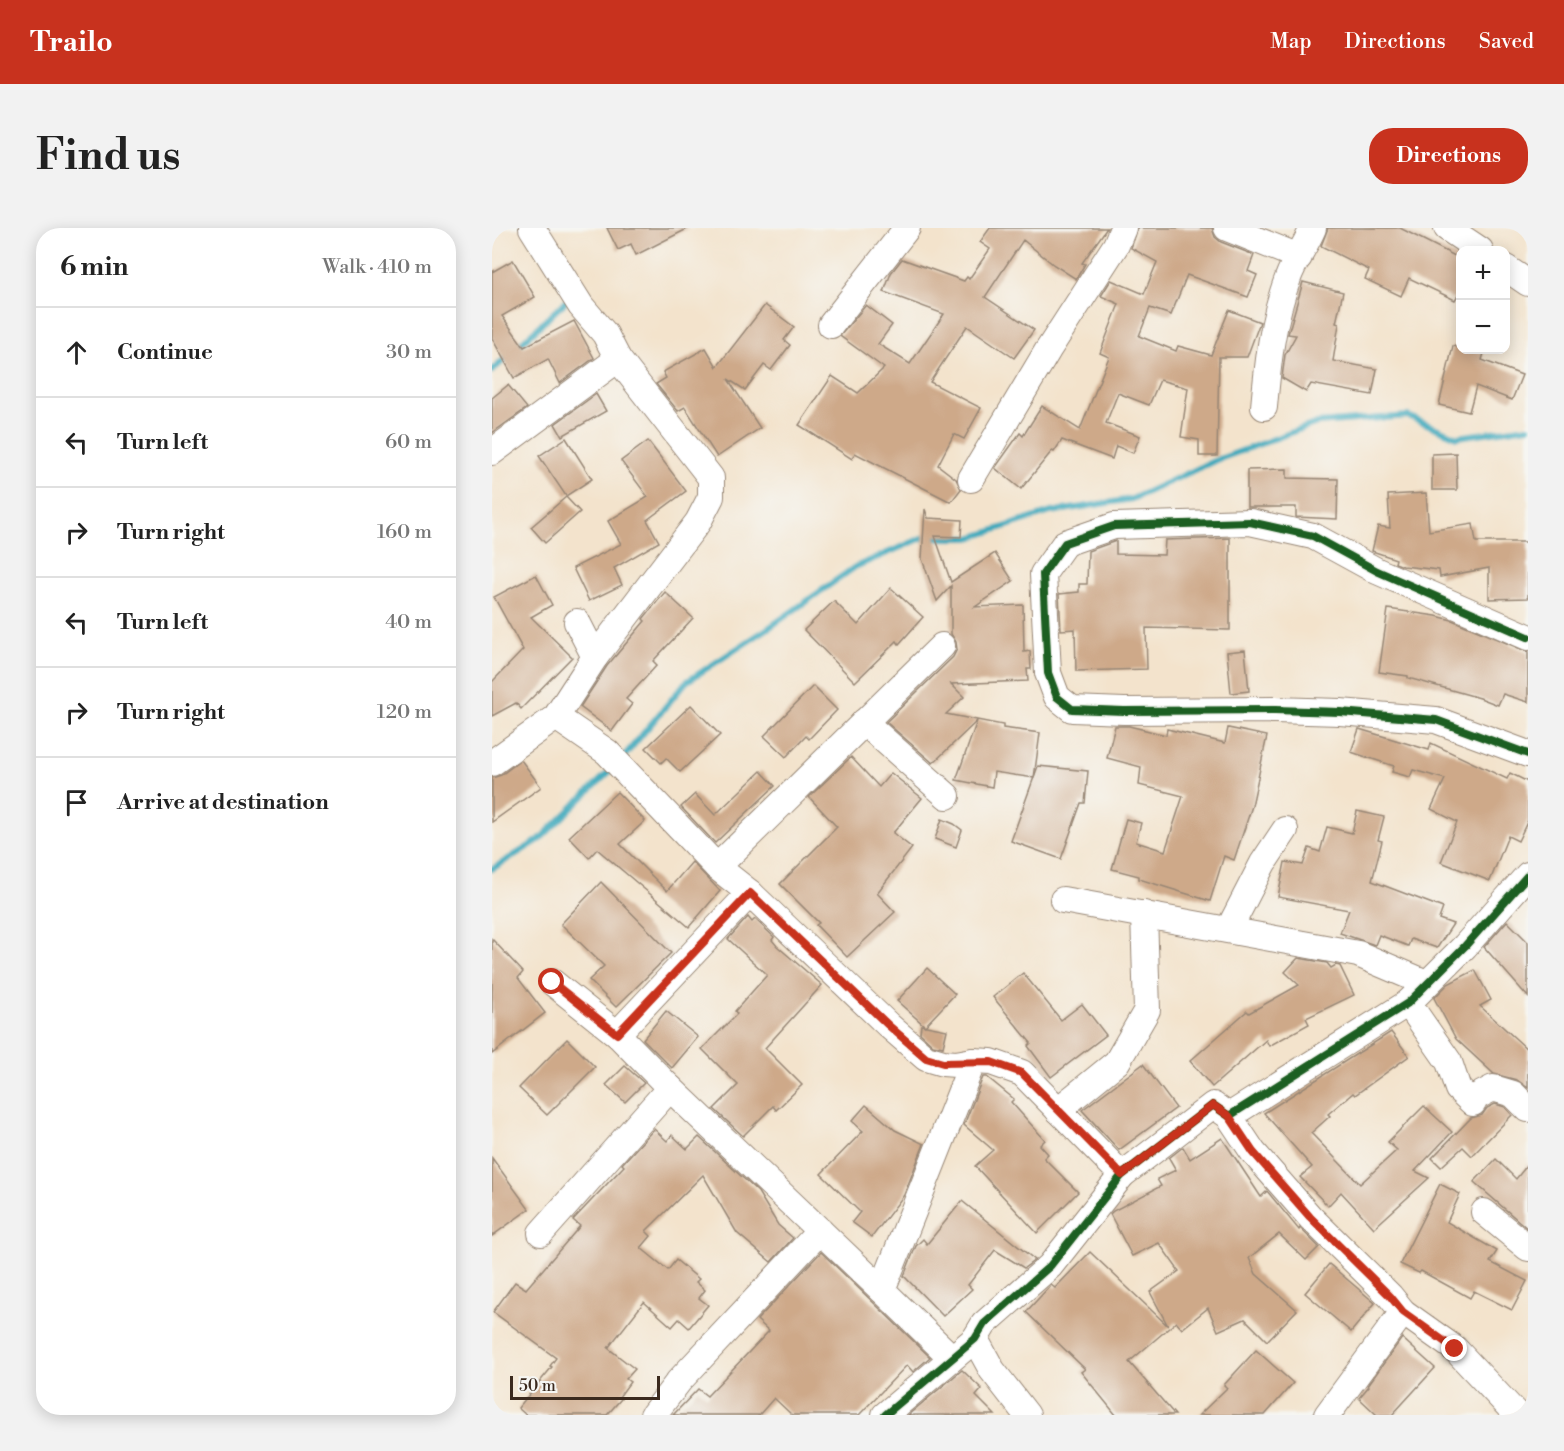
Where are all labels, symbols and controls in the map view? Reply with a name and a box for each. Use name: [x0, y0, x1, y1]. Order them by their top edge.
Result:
text: Trailo: [30, 25, 113, 60]
text: Map: [1270, 29, 1312, 55]
text: Directions: [1345, 29, 1446, 55]
text: Saved: [1479, 29, 1534, 55]
button: Directions: [1369, 128, 1528, 184]
text: Find us: [36, 130, 180, 183]
map controls: [1456, 246, 1510, 354]
button: +: [1456, 246, 1510, 300]
text: 6 min: [60, 251, 128, 283]
text: Walk · 410 m: [322, 255, 432, 280]
button: −: [1456, 300, 1510, 354]
icon: ahead: [60, 336, 93, 369]
text: Continue: [117, 339, 213, 366]
text: 30 m: [386, 340, 432, 365]
icon: left: [60, 426, 93, 459]
text: Turn left: [117, 429, 208, 456]
text: 60 m: [385, 430, 432, 455]
icon: right: [60, 516, 93, 549]
text: Turn right: [117, 519, 225, 546]
text: 160 m: [377, 520, 432, 545]
icon: left: [60, 606, 93, 639]
text: Turn left: [117, 609, 208, 636]
text: 40 m: [385, 610, 432, 635]
icon: right: [60, 696, 93, 729]
text: Turn right: [117, 699, 225, 726]
text: 120 m: [377, 700, 432, 725]
icon: arrive: [60, 786, 93, 819]
text: Arrive at destination: [117, 789, 329, 816]
route start: [538, 968, 564, 994]
route end: [1441, 1335, 1467, 1361]
scale bar: [510, 1373, 660, 1400]
text: 50 m: [519, 1376, 556, 1396]

